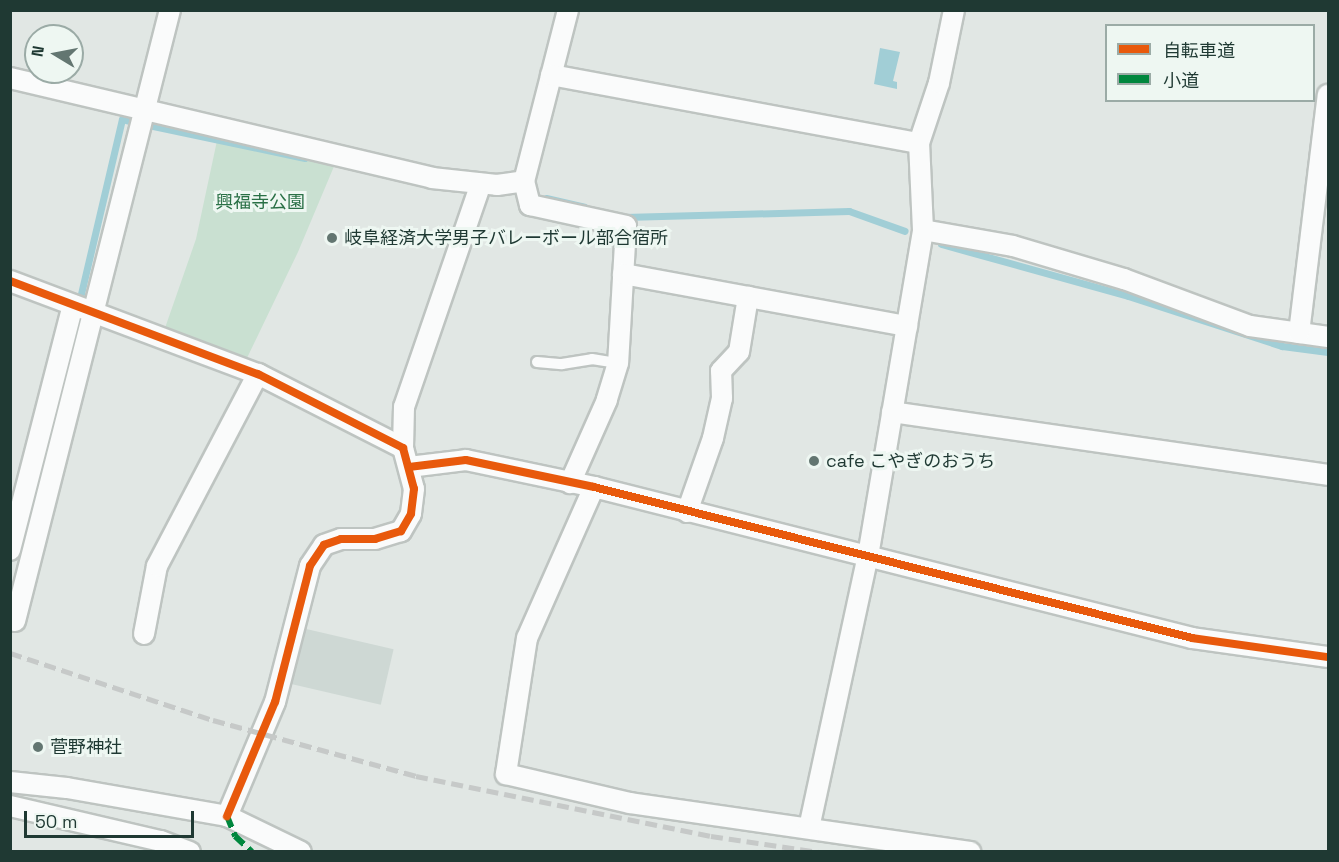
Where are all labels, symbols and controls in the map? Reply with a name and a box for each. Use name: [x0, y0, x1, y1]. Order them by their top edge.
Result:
north arrow: [24, 24, 84, 84]
legend: [1105, 24, 1315, 102]
text: 自転車道: [1163, 39, 1235, 62]
text: N: [26, 44, 49, 58]
text: 小道: [1163, 69, 1199, 92]
park label: 興福寺公園: [215, 191, 305, 213]
place label: 岐阜経済大学男子バレーボール部合宿所: [344, 227, 668, 249]
marker: 岐阜経済大学男子バレーボール部合宿所: [325, 231, 339, 245]
place label: cafe こやぎのおうち: [826, 450, 995, 472]
marker: cafe こやぎのおうち: [807, 454, 821, 468]
place label: 菅野神社: [50, 736, 122, 758]
marker: 菅野神社: [31, 740, 45, 754]
scale bar: [27, 799, 196, 837]
text: 50 m: [35, 810, 77, 833]

